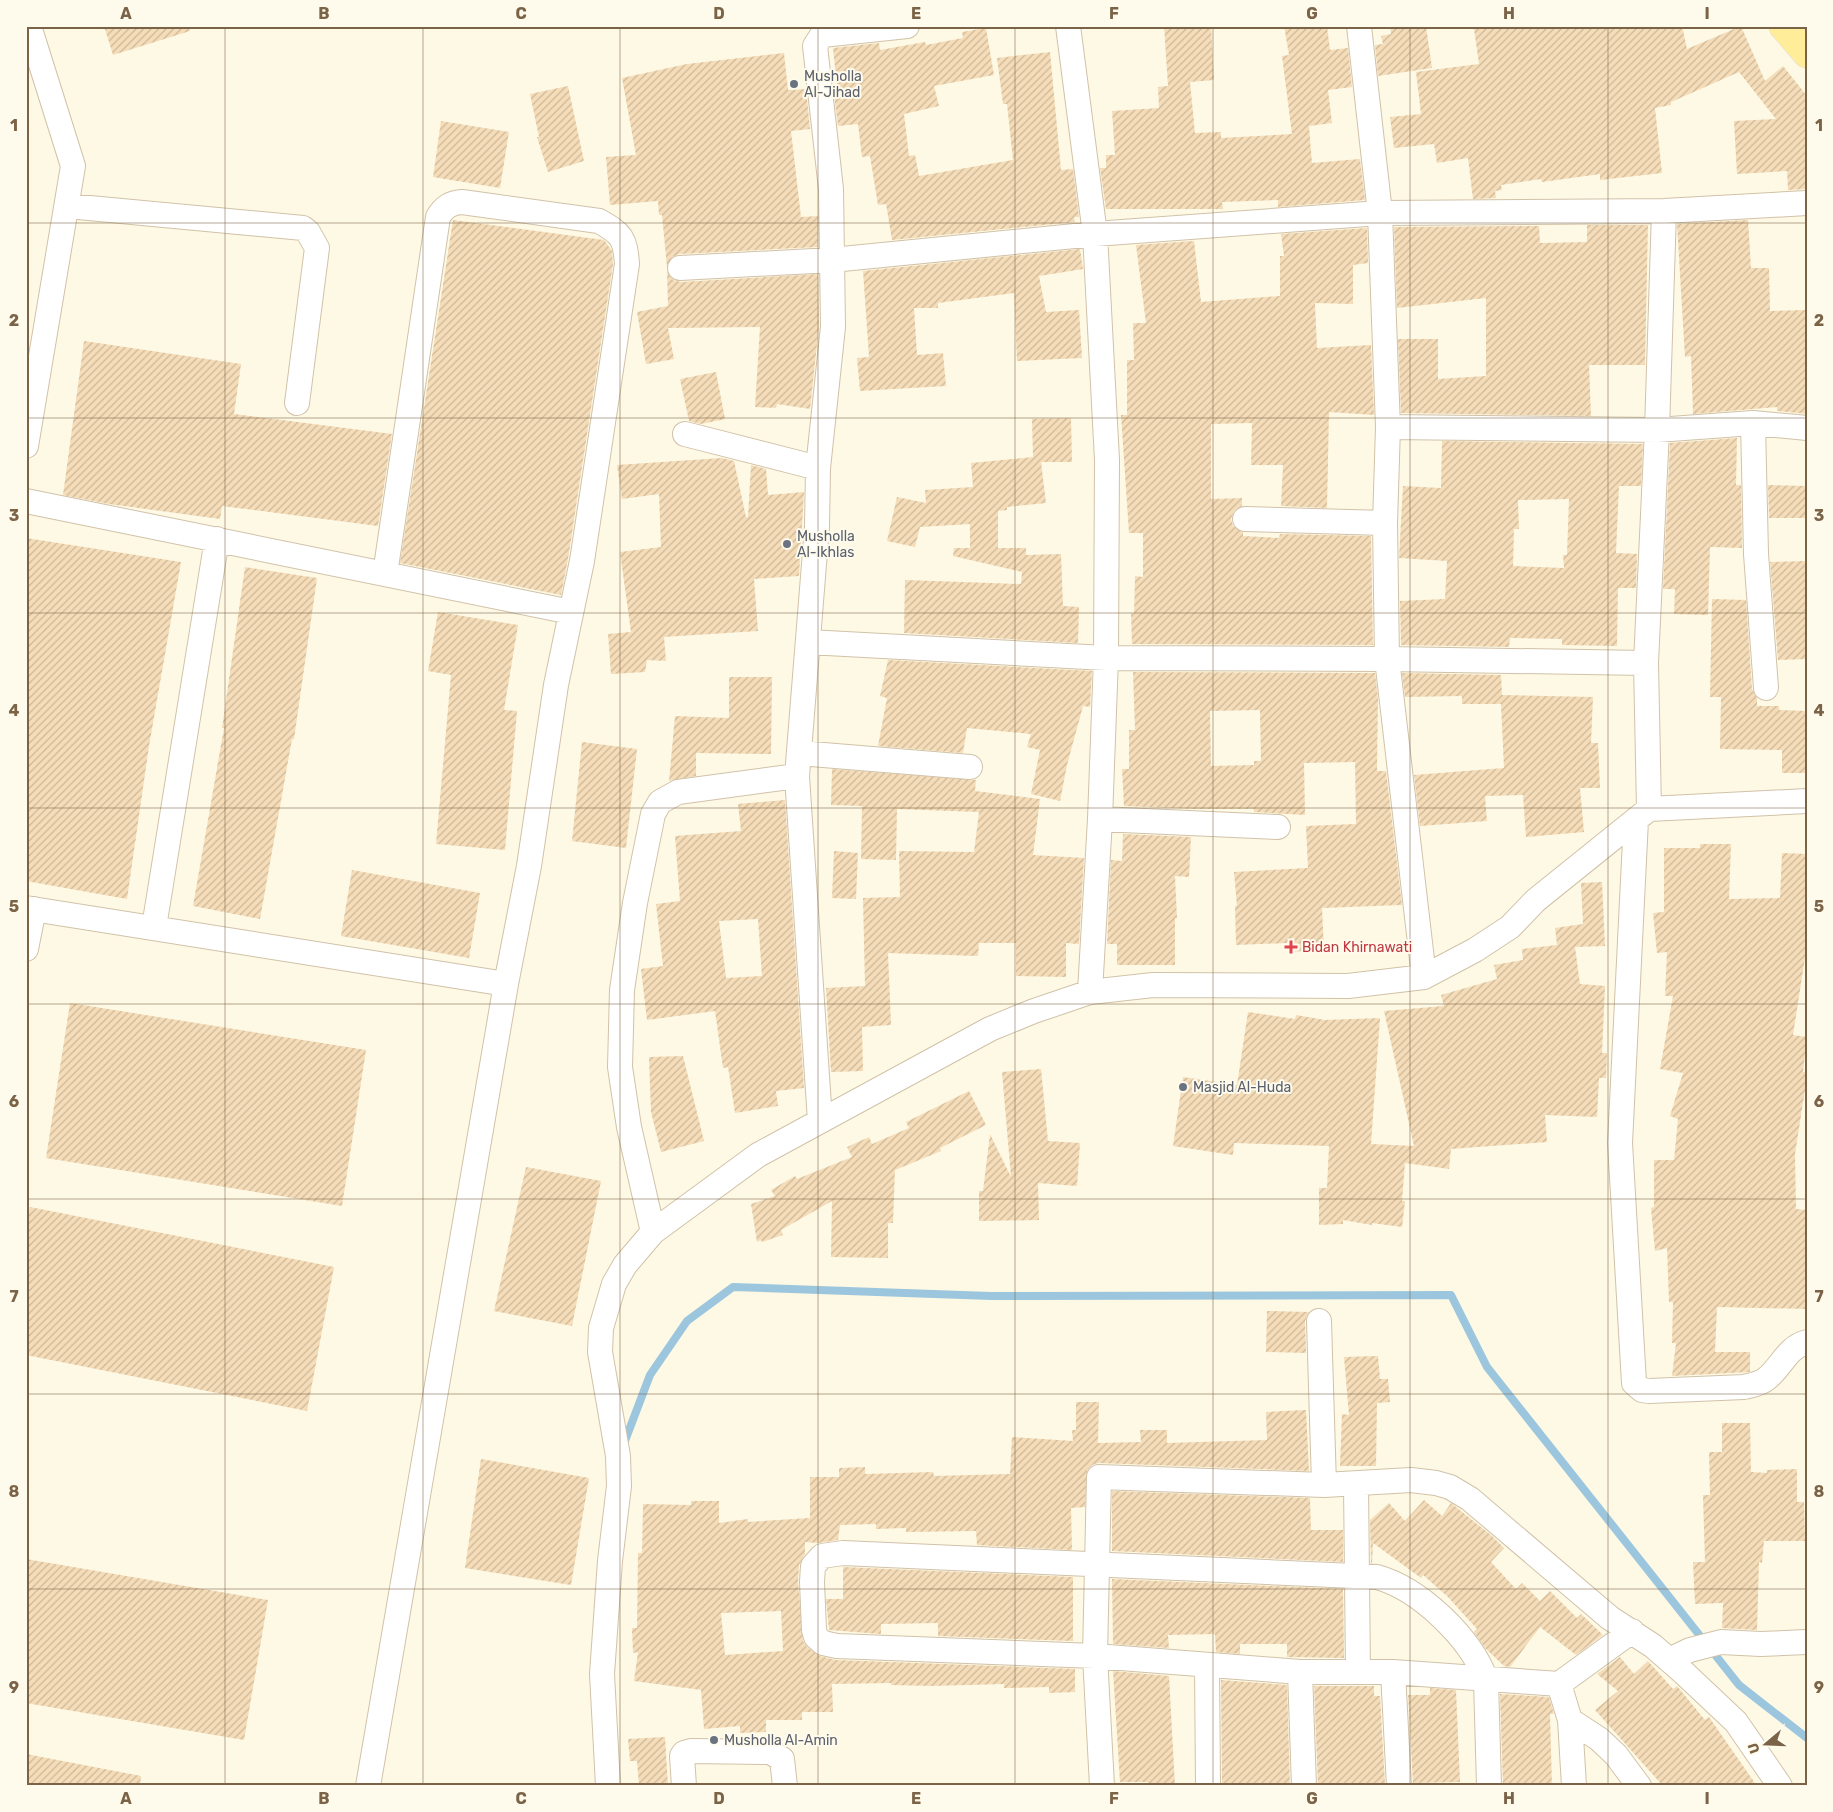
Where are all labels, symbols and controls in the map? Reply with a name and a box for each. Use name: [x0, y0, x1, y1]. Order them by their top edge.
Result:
text: A: [120, 4, 132, 23]
text: B: [318, 4, 330, 23]
text: C: [515, 4, 527, 23]
text: D: [713, 4, 725, 23]
text: E: [911, 4, 921, 23]
text: F: [1109, 4, 1119, 23]
text: G: [1306, 4, 1318, 23]
text: H: [1503, 4, 1515, 23]
text: I: [1704, 4, 1710, 23]
place label: Musholla Al-Jihad: [804, 68, 862, 101]
marker: Musholla Al-Jihad: [788, 78, 800, 90]
text: 1: [10, 116, 18, 135]
text: 1: [1815, 116, 1823, 135]
text: 2: [9, 311, 19, 330]
text: 2: [1814, 311, 1824, 330]
text: 3: [9, 506, 19, 525]
text: 3: [1814, 506, 1824, 525]
place label: Musholla Al-Ikhlas: [797, 528, 855, 561]
marker: Musholla Al-Ikhlas: [781, 538, 793, 550]
text: 4: [9, 701, 20, 720]
text: 4: [1814, 701, 1825, 720]
text: 5: [9, 897, 19, 916]
text: 5: [1814, 897, 1824, 916]
place label: Bidan Khirnawati: [1302, 939, 1412, 956]
marker: Bidan Khirnawati: [1284, 940, 1298, 954]
place label: Masjid Al-Huda: [1193, 1079, 1291, 1096]
marker: Masjid Al-Huda: [1177, 1081, 1189, 1093]
text: 6: [9, 1092, 19, 1111]
text: 6: [1814, 1092, 1824, 1111]
text: 7: [9, 1287, 19, 1306]
text: 7: [1814, 1287, 1824, 1306]
text: 8: [9, 1482, 20, 1501]
text: 8: [1814, 1482, 1825, 1501]
text: 9: [9, 1678, 19, 1697]
text: 9: [1814, 1678, 1824, 1697]
north arrow: [1740, 1720, 1790, 1770]
place label: Musholla Al-Amin: [724, 1732, 838, 1749]
marker: Musholla Al-Amin: [708, 1734, 720, 1746]
text: U: [1744, 1741, 1764, 1756]
text: A: [120, 1789, 132, 1808]
text: B: [318, 1789, 330, 1808]
text: C: [515, 1789, 527, 1808]
text: D: [713, 1789, 725, 1808]
text: E: [911, 1789, 921, 1808]
text: F: [1109, 1789, 1119, 1808]
text: G: [1306, 1789, 1318, 1808]
text: H: [1503, 1789, 1515, 1808]
text: I: [1704, 1789, 1710, 1808]

